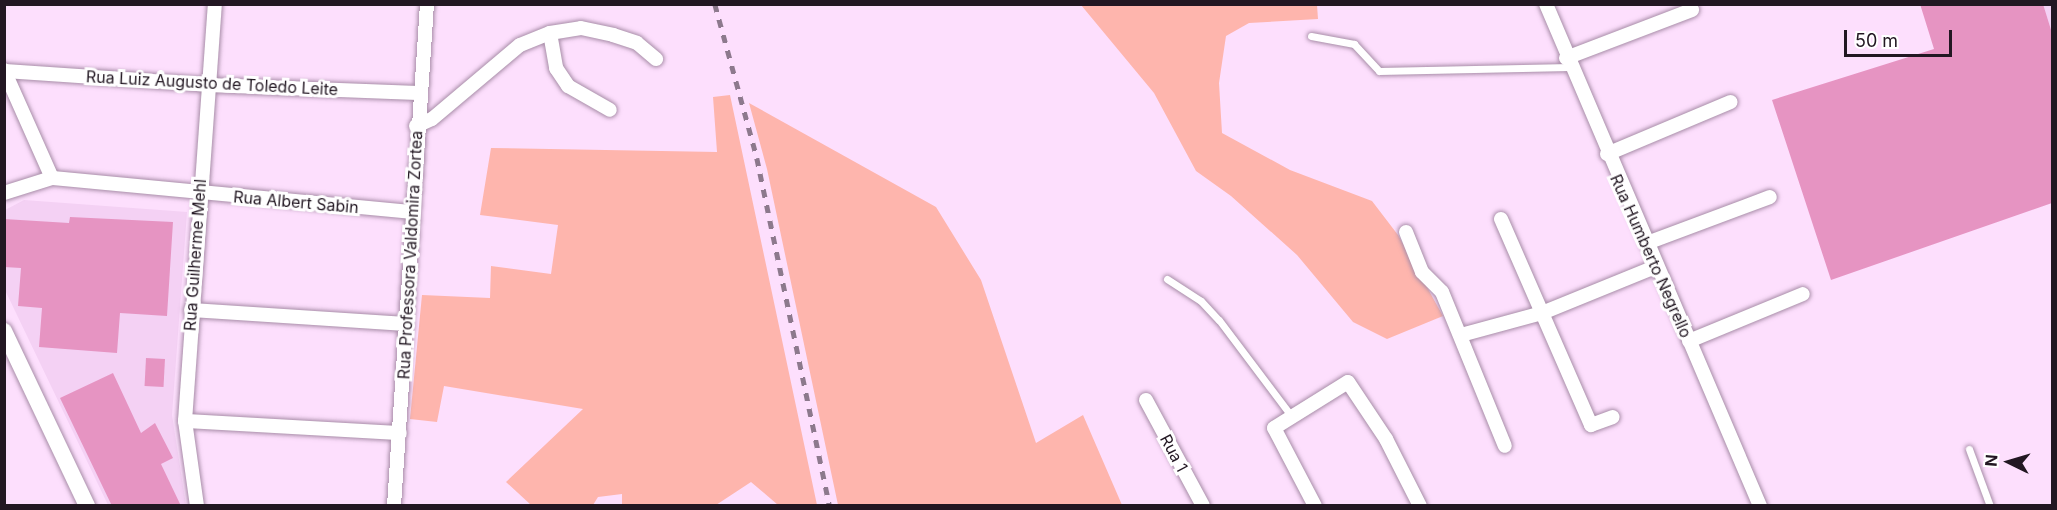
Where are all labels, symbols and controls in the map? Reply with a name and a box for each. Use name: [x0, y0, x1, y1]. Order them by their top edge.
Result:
scale bar: [1847, 18, 1955, 56]
text: 50 m: [1855, 30, 1898, 51]
street label: Rua Luiz Augusto de Toledo Leite: [85, 67, 339, 99]
street label: Rua Professora Valdomira Zortea: [394, 130, 426, 380]
street label: Rua Humberto Negrello: [1606, 171, 1696, 341]
street label: Rua Guilherme Mehl: [180, 178, 210, 332]
street label: Rua Albert Sabin: [233, 187, 359, 217]
street label: Rua 1: [1156, 431, 1192, 475]
north arrow: [1979, 432, 2039, 492]
text: N: [1981, 453, 2002, 467]

